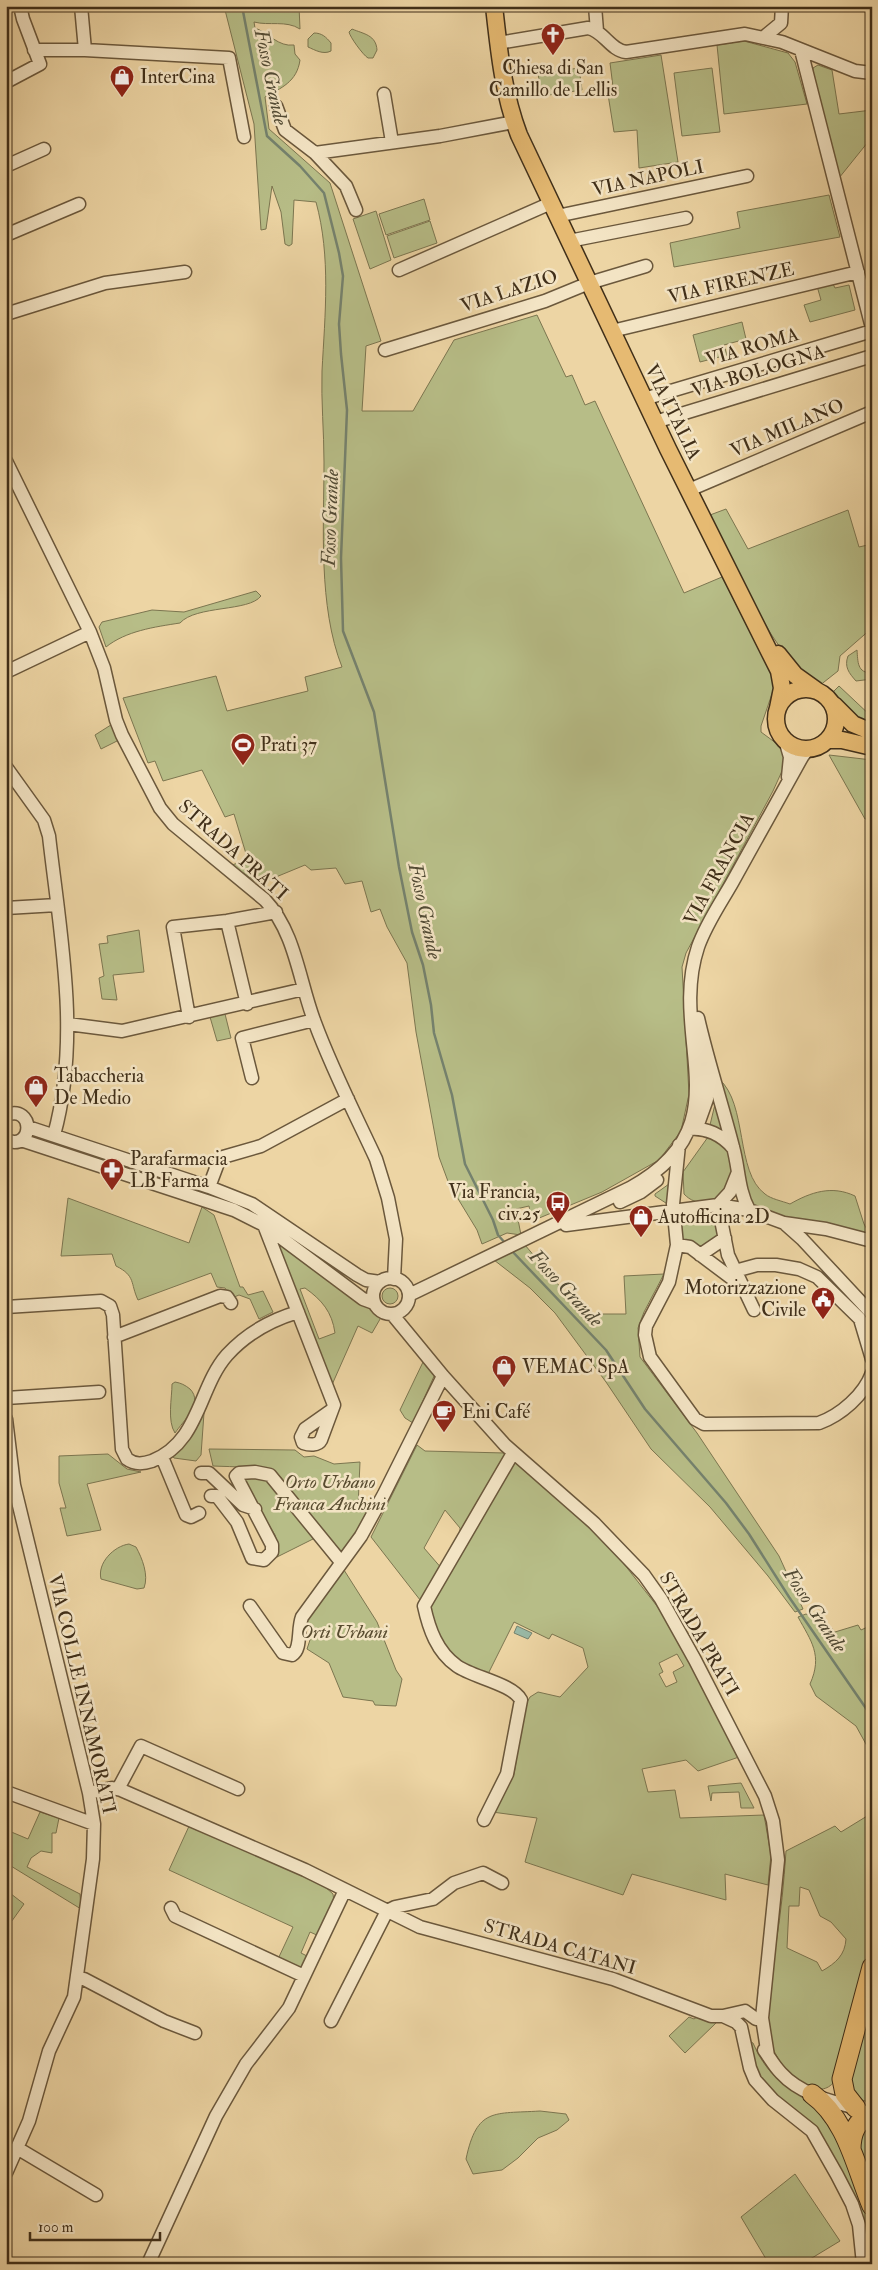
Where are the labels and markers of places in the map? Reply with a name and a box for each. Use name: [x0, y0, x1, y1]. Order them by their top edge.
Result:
church icon: Chiesa di San Camillo de Lellis: [540, 22, 566, 56]
place label: Chiesa di San Camillo de Lellis: [489, 56, 617, 102]
shop icon: InterCina: [109, 64, 135, 98]
place label: InterCina: [140, 65, 215, 89]
sports icon: Prati 37: [230, 732, 256, 766]
place label: Prati 37: [260, 733, 317, 757]
place label: Tabaccheria De Medio: [54, 1064, 144, 1110]
shop icon: Tabaccheria De Medio: [23, 1074, 49, 1108]
place label: Parafarmacia LB Farma: [130, 1147, 228, 1193]
pharmacy icon: Parafarmacia LB Farma: [99, 1157, 125, 1191]
place label: Via Francia, civ.25: [448, 1180, 541, 1226]
bus stop icon: Via Francia, civ.25: [545, 1190, 571, 1224]
shop icon: Autofficina 2D: [628, 1204, 654, 1238]
place label: Autofficina 2D: [657, 1205, 770, 1229]
place label: Motorizzazione Civile: [684, 1276, 806, 1322]
public building icon: Motorizzazione Civile: [810, 1286, 836, 1320]
shop icon: VEMAC SpA: [491, 1354, 517, 1388]
place label: VEMAC SpA: [522, 1355, 629, 1380]
cafe icon: Eni Café: [431, 1399, 457, 1433]
place label: Eni Café: [462, 1400, 530, 1424]

